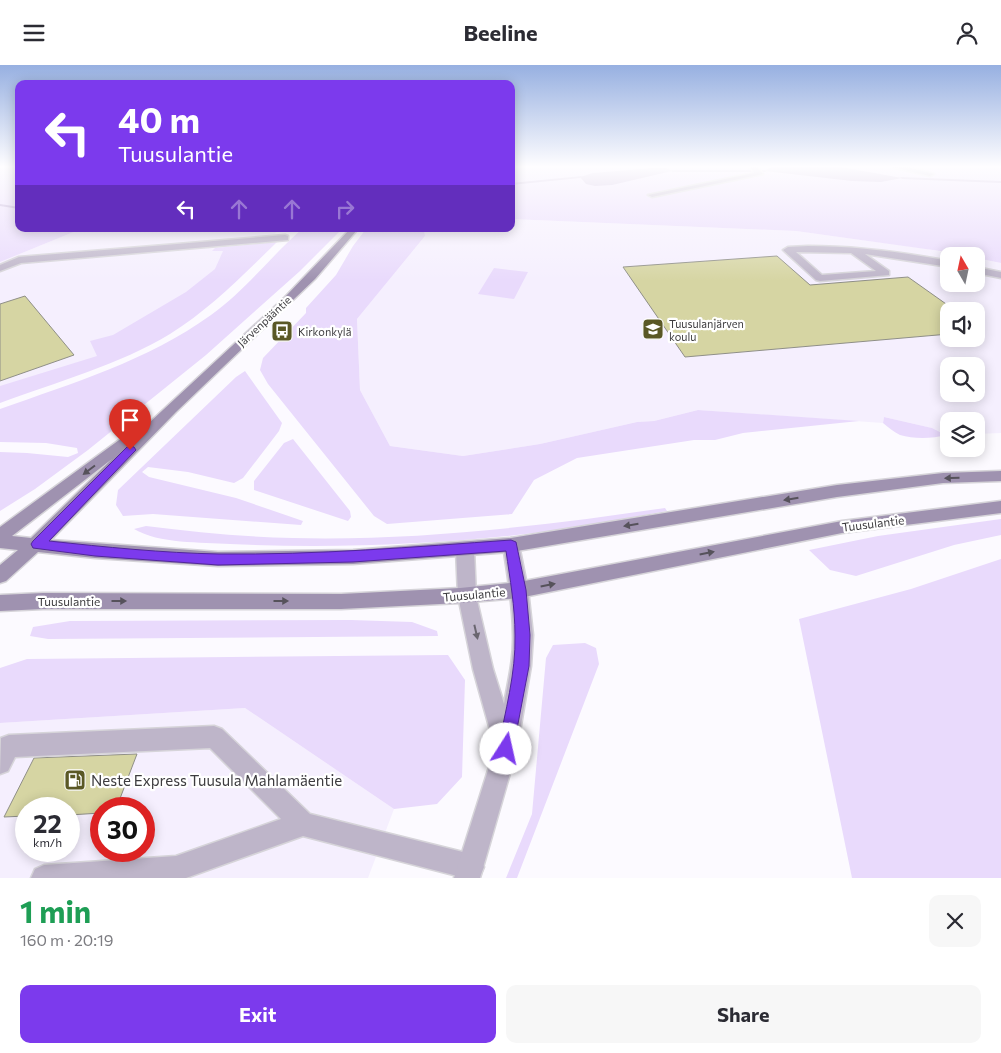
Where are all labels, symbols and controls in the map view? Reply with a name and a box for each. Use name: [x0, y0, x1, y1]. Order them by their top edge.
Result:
icon: menu: [20, 19, 48, 47]
text: Beeline: [463, 19, 538, 46]
icon: person: [953, 19, 981, 47]
text: 40 m: [118, 97, 200, 140]
icon: left: [35, 100, 100, 165]
text: Tuusulantie: [118, 140, 233, 167]
icon: left: [172, 195, 200, 223]
icon: ahead: [225, 195, 253, 223]
icon: ahead: [278, 195, 306, 223]
icon: right: [331, 195, 359, 223]
north arrow: [940, 247, 985, 293]
map controls: [940, 247, 985, 457]
street label: Järvenpääntie: [235, 293, 294, 350]
button: sound: [940, 302, 985, 347]
school or university icon: Tuusulanjärven koulu: [641, 317, 665, 341]
place label: Tuusulanjärven koulu: [669, 317, 744, 343]
bus stop icon: Kirkonkylä: [270, 319, 294, 343]
place label: Kirkonkylä: [298, 325, 351, 338]
button: search: [940, 357, 985, 402]
pin: [109, 399, 151, 450]
icon: arrive: [116, 406, 144, 434]
button: layers: [940, 412, 985, 457]
one-way arrow: [83, 464, 96, 475]
one-way arrow: [944, 474, 960, 482]
one-way arrow: [783, 495, 799, 503]
street label: Tuusulantie: [841, 512, 905, 534]
one-way arrow: [623, 522, 639, 530]
one-way arrow: [700, 549, 715, 557]
one-way arrow: [540, 580, 556, 588]
street label: Tuusulantie: [442, 584, 506, 604]
street label: Tuusulantie: [38, 594, 100, 608]
one-way arrow: [111, 597, 127, 605]
one-way arrow: [273, 597, 289, 605]
one-way arrow: [472, 625, 480, 640]
position arrow: [479, 722, 531, 774]
fuel station icon: Neste Express Tuusula Mahlamäentie: [63, 768, 87, 792]
place label: Neste Express Tuusula Mahlamäentie: [91, 771, 342, 789]
speed limit sign: 30: [90, 797, 155, 862]
text: 22: [33, 808, 62, 838]
text: km/h: [33, 835, 62, 849]
text: 1 min: [20, 892, 91, 929]
button: close: [929, 895, 981, 947]
text: 160 m · 20:19: [20, 930, 114, 949]
button: Exit: [20, 985, 496, 1043]
button: Share: [506, 985, 981, 1043]

